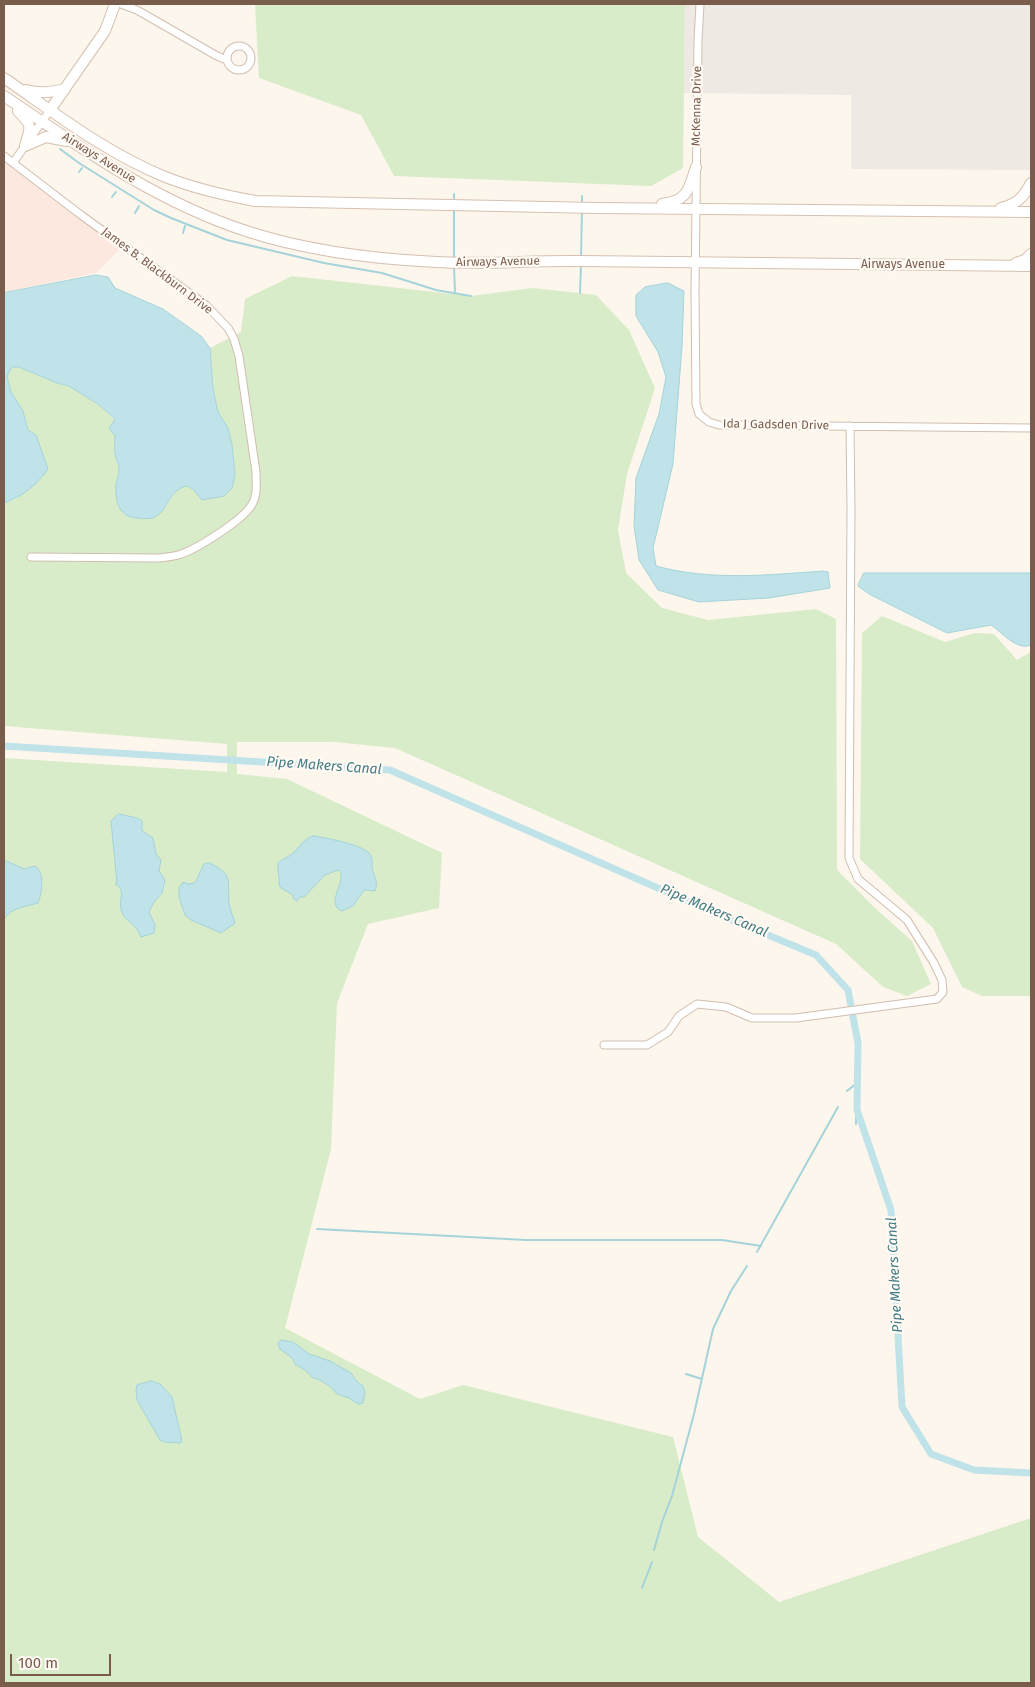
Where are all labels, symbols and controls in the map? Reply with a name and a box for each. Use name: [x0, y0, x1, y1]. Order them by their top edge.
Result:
street label: McKenna Drive: [689, 66, 705, 146]
street label: Airways Avenue: [60, 130, 138, 186]
street label: James B. Blackburn Drive: [99, 225, 215, 317]
street label: Airways Avenue: [456, 254, 540, 270]
street label: Airways Avenue: [861, 258, 945, 272]
street label: Ida J Gadsden Drive: [723, 417, 829, 433]
water label: Pipe Makers Canal: [266, 754, 382, 778]
water label: Pipe Makers Canal: [658, 881, 770, 941]
water label: Pipe Makers Canal: [884, 1217, 906, 1333]
scale bar: [12, 1644, 114, 1676]
text: 100 m: [18, 1654, 58, 1672]

